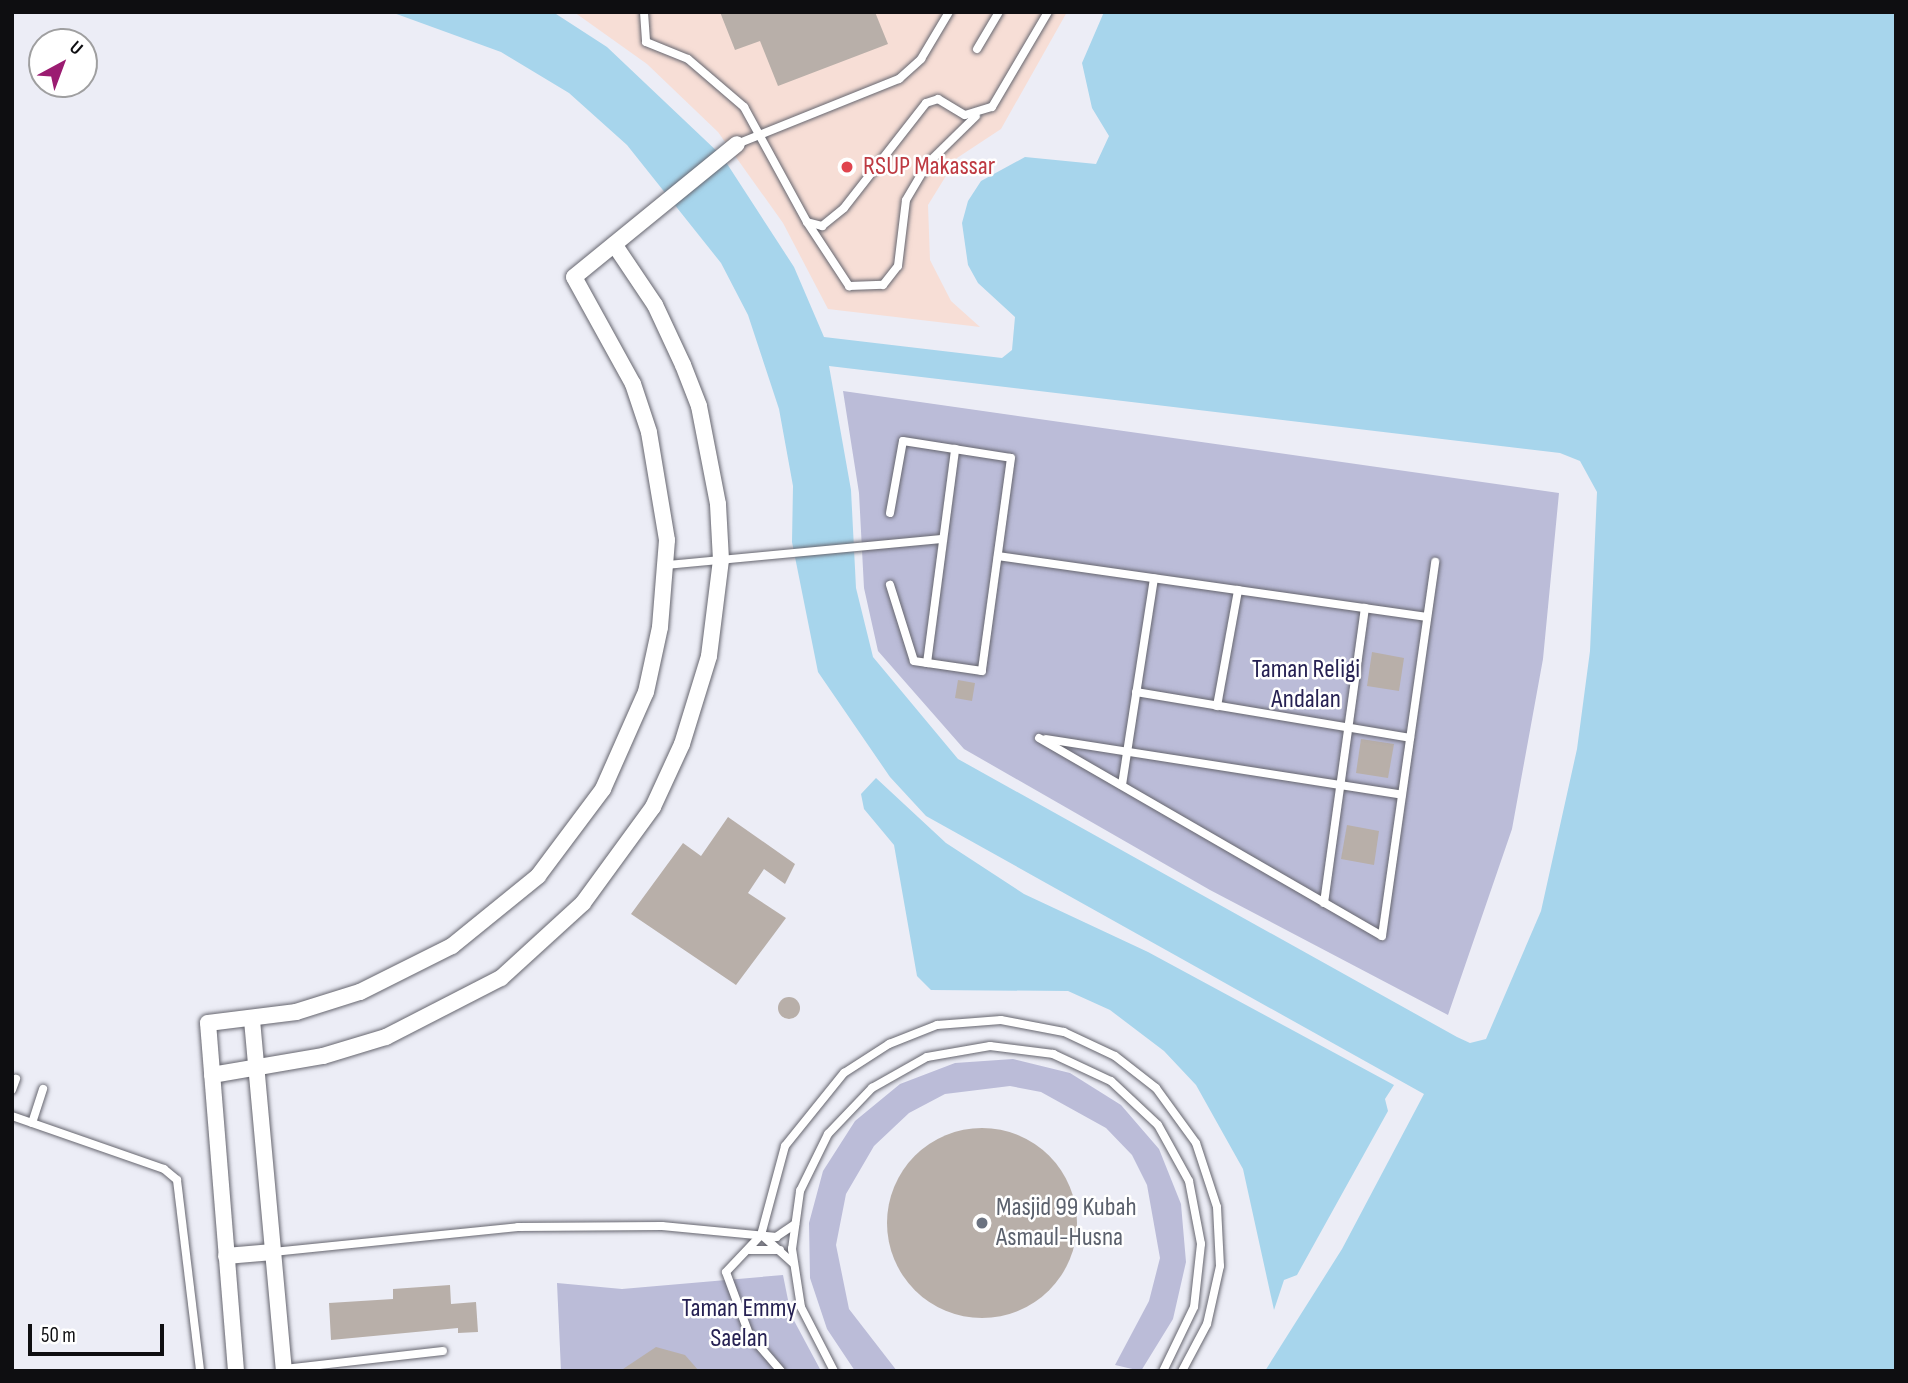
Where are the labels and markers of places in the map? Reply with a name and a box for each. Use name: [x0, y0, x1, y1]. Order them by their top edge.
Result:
place label: RSUP Makassar: [863, 151, 995, 183]
marker: RSUP Makassar: [837, 157, 857, 177]
place label: Masjid 99 Kubah Asmaul-Husna: [996, 1192, 1137, 1254]
marker: Masjid 99 Kubah Asmaul-Husna: [974, 1215, 990, 1231]

